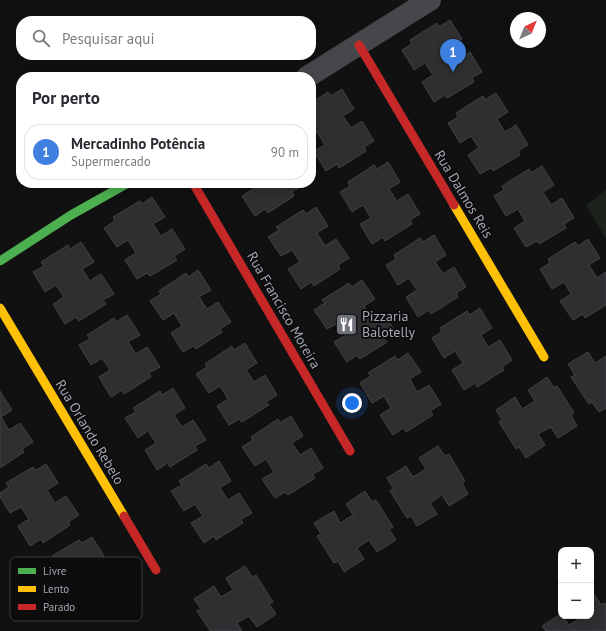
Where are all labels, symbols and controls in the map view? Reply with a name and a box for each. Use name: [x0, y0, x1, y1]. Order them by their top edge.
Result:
north arrow: [510, 12, 546, 48]
search box: [16, 16, 316, 60]
icon: search: [30, 27, 52, 49]
text: Pesquisar aqui: [62, 29, 154, 48]
pin: 1: [440, 39, 466, 72]
text: Por perto: [32, 87, 100, 109]
text: Mercadinho Potência: [71, 134, 205, 153]
text: 1: [42, 144, 50, 161]
text: 90 m: [271, 144, 299, 161]
street label: Rua Dalmos Reis: [431, 147, 497, 241]
text: Supermercado: [71, 153, 151, 170]
street label: Rua Francisco Moreira: [243, 248, 325, 372]
place label: Pizzaria Balotelly: [362, 307, 416, 341]
restaurant icon: Pizzaria Balotelly: [334, 311, 360, 337]
street label: Rua Orlando Rebelo: [52, 376, 128, 488]
your location: [342, 393, 362, 413]
map controls: [558, 547, 594, 619]
button: +: [558, 547, 594, 583]
legend: [10, 557, 142, 621]
text: Livre: [43, 564, 67, 578]
text: Lento: [43, 582, 69, 596]
button: −: [558, 583, 594, 619]
text: Parado: [43, 600, 75, 614]

